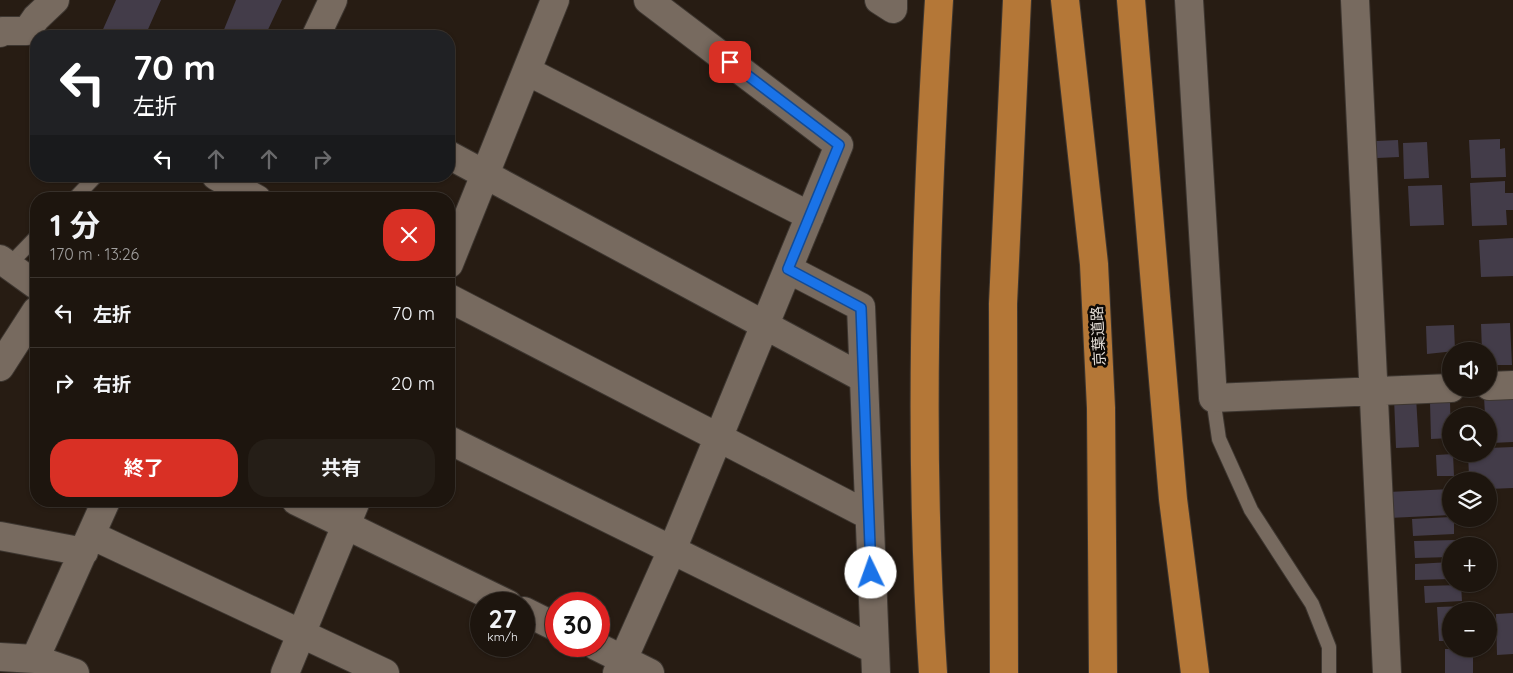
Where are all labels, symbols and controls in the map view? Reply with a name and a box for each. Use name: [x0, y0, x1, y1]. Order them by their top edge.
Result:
pin: [709, 41, 751, 83]
text: 70 m: [133, 45, 216, 89]
icon: arrive: [716, 48, 744, 76]
icon: left: [50, 50, 115, 115]
text: 左折: [133, 92, 177, 120]
icon: left: [149, 145, 177, 173]
icon: ahead: [202, 145, 230, 173]
icon: ahead: [255, 145, 283, 173]
icon: right: [308, 145, 336, 173]
text: 1 分: [50, 206, 100, 244]
button: close: [383, 209, 435, 261]
text: 170 m · 13:26: [50, 244, 139, 264]
icon: left: [50, 299, 78, 327]
text: 70 m: [391, 301, 435, 325]
text: 左折: [93, 302, 131, 326]
street label: 京葉道路: [1087, 306, 1109, 366]
map controls: [1442, 342, 1497, 657]
button: sound: [1442, 342, 1497, 397]
icon: right: [50, 369, 78, 397]
text: 20 m: [391, 371, 435, 395]
text: 右折: [93, 372, 131, 396]
button: search: [1442, 407, 1497, 462]
button: 終了: [50, 439, 238, 497]
button: 共有: [248, 439, 435, 497]
button: layers: [1442, 472, 1497, 527]
button: +: [1442, 537, 1497, 592]
position arrow: [844, 546, 896, 598]
speed limit sign: 30: [545, 592, 610, 657]
button: −: [1442, 602, 1497, 657]
text: 27: [489, 603, 516, 634]
text: km/h: [487, 629, 518, 644]

